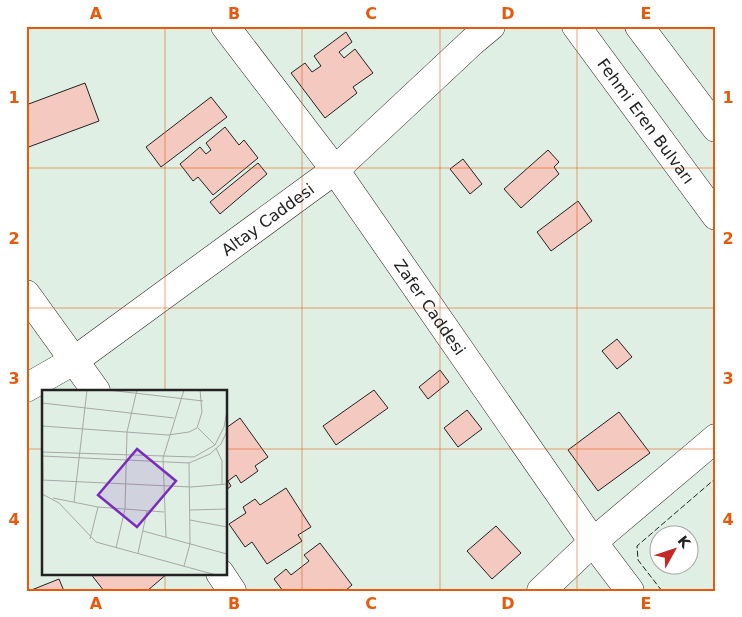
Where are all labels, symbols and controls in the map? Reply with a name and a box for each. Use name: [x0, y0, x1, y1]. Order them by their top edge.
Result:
text: A: [90, 4, 103, 23]
text: B: [228, 4, 240, 23]
text: C: [365, 4, 377, 23]
text: D: [501, 4, 515, 23]
text: E: [641, 4, 651, 23]
street label: Fehmi Eren Bulvarı: [594, 55, 698, 187]
text: 1: [8, 88, 20, 107]
text: 1: [722, 88, 734, 107]
street label: Altay Caddesi: [218, 179, 318, 259]
text: 2: [8, 229, 20, 248]
text: 2: [722, 229, 734, 248]
street label: Zafer Caddesi: [390, 256, 470, 358]
text: 3: [8, 369, 20, 388]
text: 3: [722, 369, 734, 388]
inset map: [42, 390, 228, 574]
text: 4: [8, 510, 20, 529]
text: 4: [722, 510, 734, 529]
north arrow: [650, 524, 700, 574]
text: K: [674, 532, 694, 552]
text: A: [90, 594, 103, 613]
text: B: [228, 594, 240, 613]
text: C: [365, 594, 377, 613]
text: D: [501, 594, 515, 613]
text: E: [641, 594, 651, 613]

